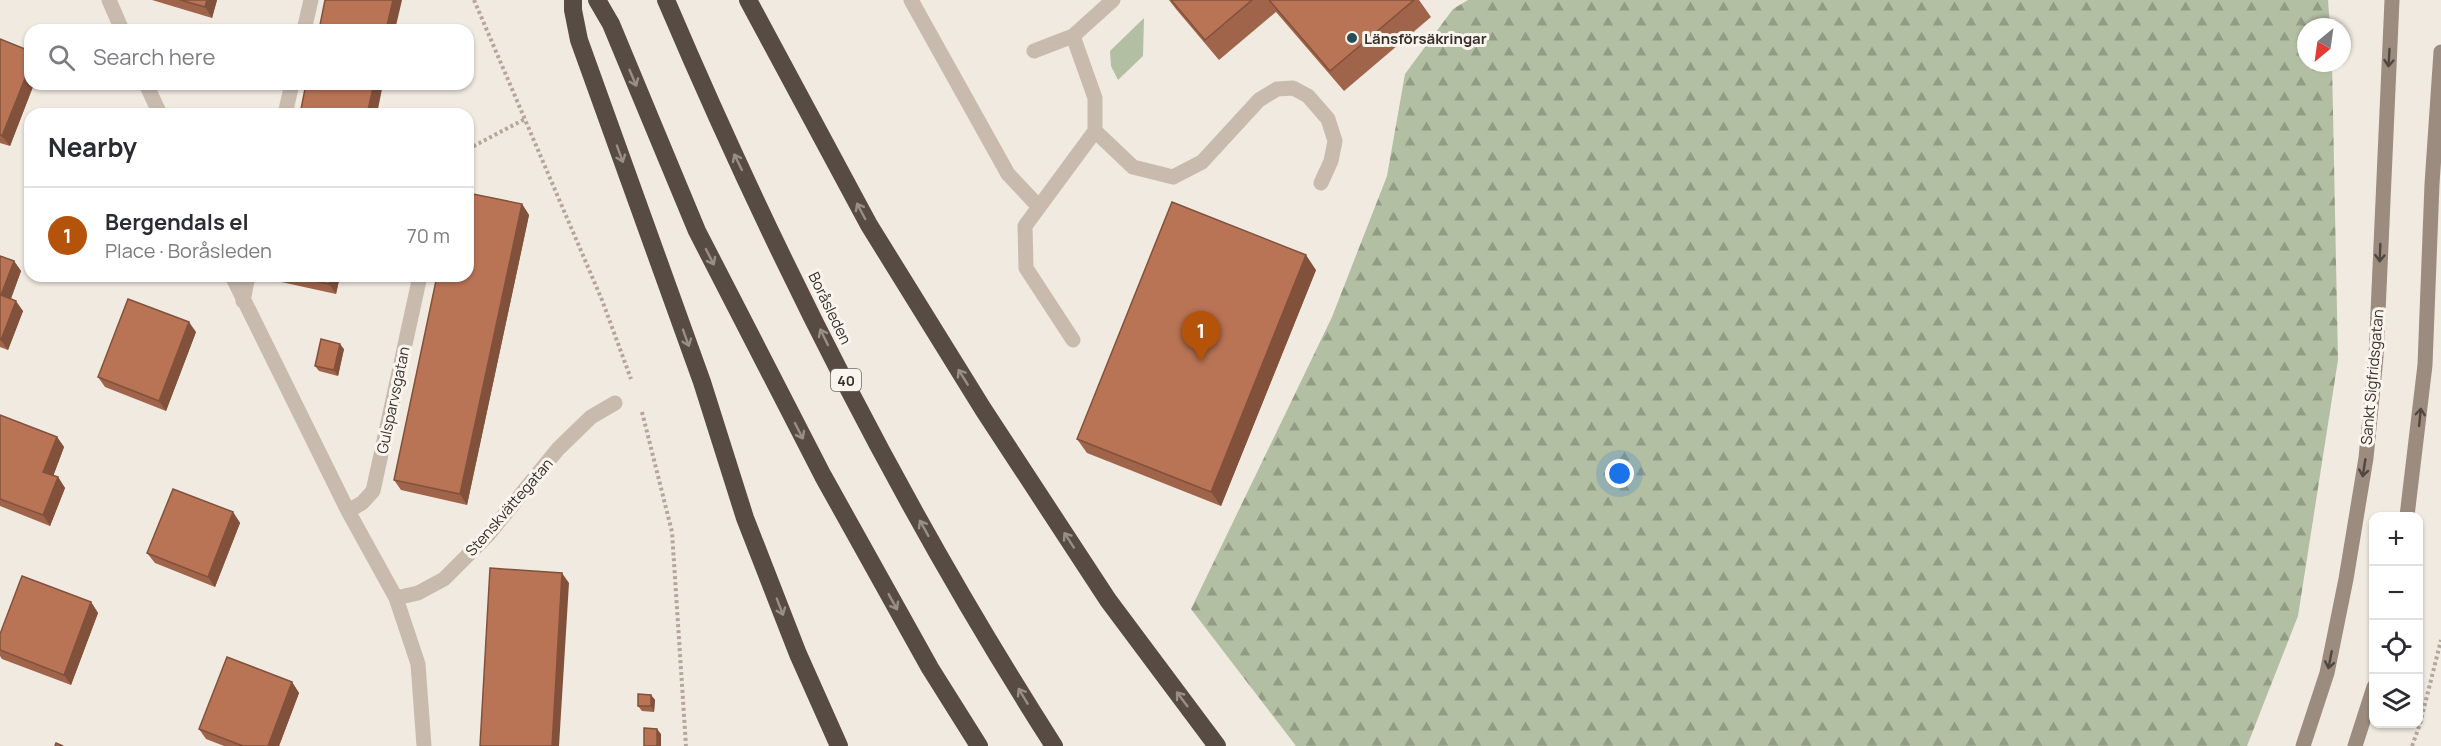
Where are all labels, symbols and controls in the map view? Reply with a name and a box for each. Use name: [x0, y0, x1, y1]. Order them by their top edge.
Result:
north arrow: [2297, 18, 2351, 72]
search box: [24, 24, 474, 90]
place label: Länsförsäkringar: [1364, 28, 1487, 49]
marker: Länsförsäkringar: [1345, 31, 1359, 45]
icon: search: [45, 41, 78, 74]
text: Search here: [93, 42, 215, 72]
one-way arrow: [2384, 48, 2395, 68]
one-way arrow: [628, 68, 639, 87]
text: Nearby: [48, 129, 137, 165]
one-way arrow: [616, 144, 627, 163]
one-way arrow: [731, 154, 743, 172]
one-way arrow: [855, 202, 866, 220]
text: Bergendals el: [105, 207, 249, 237]
text: 1: [63, 222, 72, 249]
text: 70 m: [407, 222, 450, 249]
text: Place · Boråsleden: [105, 237, 272, 264]
one-way arrow: [2375, 243, 2386, 263]
one-way arrow: [705, 248, 717, 266]
street label: Boråsleden: [803, 268, 857, 348]
street label: Sankt Sigfridsgatan: [2356, 308, 2388, 446]
pin: 1: [1182, 312, 1220, 361]
one-way arrow: [682, 328, 693, 347]
one-way arrow: [818, 329, 830, 346]
street label: Gulsparvsgatan: [371, 344, 415, 456]
road number: 40: [831, 369, 861, 391]
one-way arrow: [957, 369, 969, 386]
one-way arrow: [2414, 407, 2425, 427]
one-way arrow: [794, 421, 806, 439]
street label: Stenskvättegatan: [461, 453, 558, 561]
one-way arrow: [2358, 458, 2369, 478]
your location: [1605, 459, 1634, 488]
map controls: [2369, 512, 2423, 728]
button: +: [2369, 512, 2423, 566]
one-way arrow: [918, 520, 929, 538]
one-way arrow: [1063, 532, 1076, 549]
button: −: [2369, 566, 2423, 620]
one-way arrow: [888, 592, 899, 610]
one-way arrow: [776, 598, 787, 616]
button: locate: [2369, 620, 2423, 674]
one-way arrow: [2324, 650, 2335, 670]
button: layers: [2369, 674, 2423, 728]
one-way arrow: [1017, 688, 1029, 705]
one-way arrow: [1176, 692, 1189, 708]

